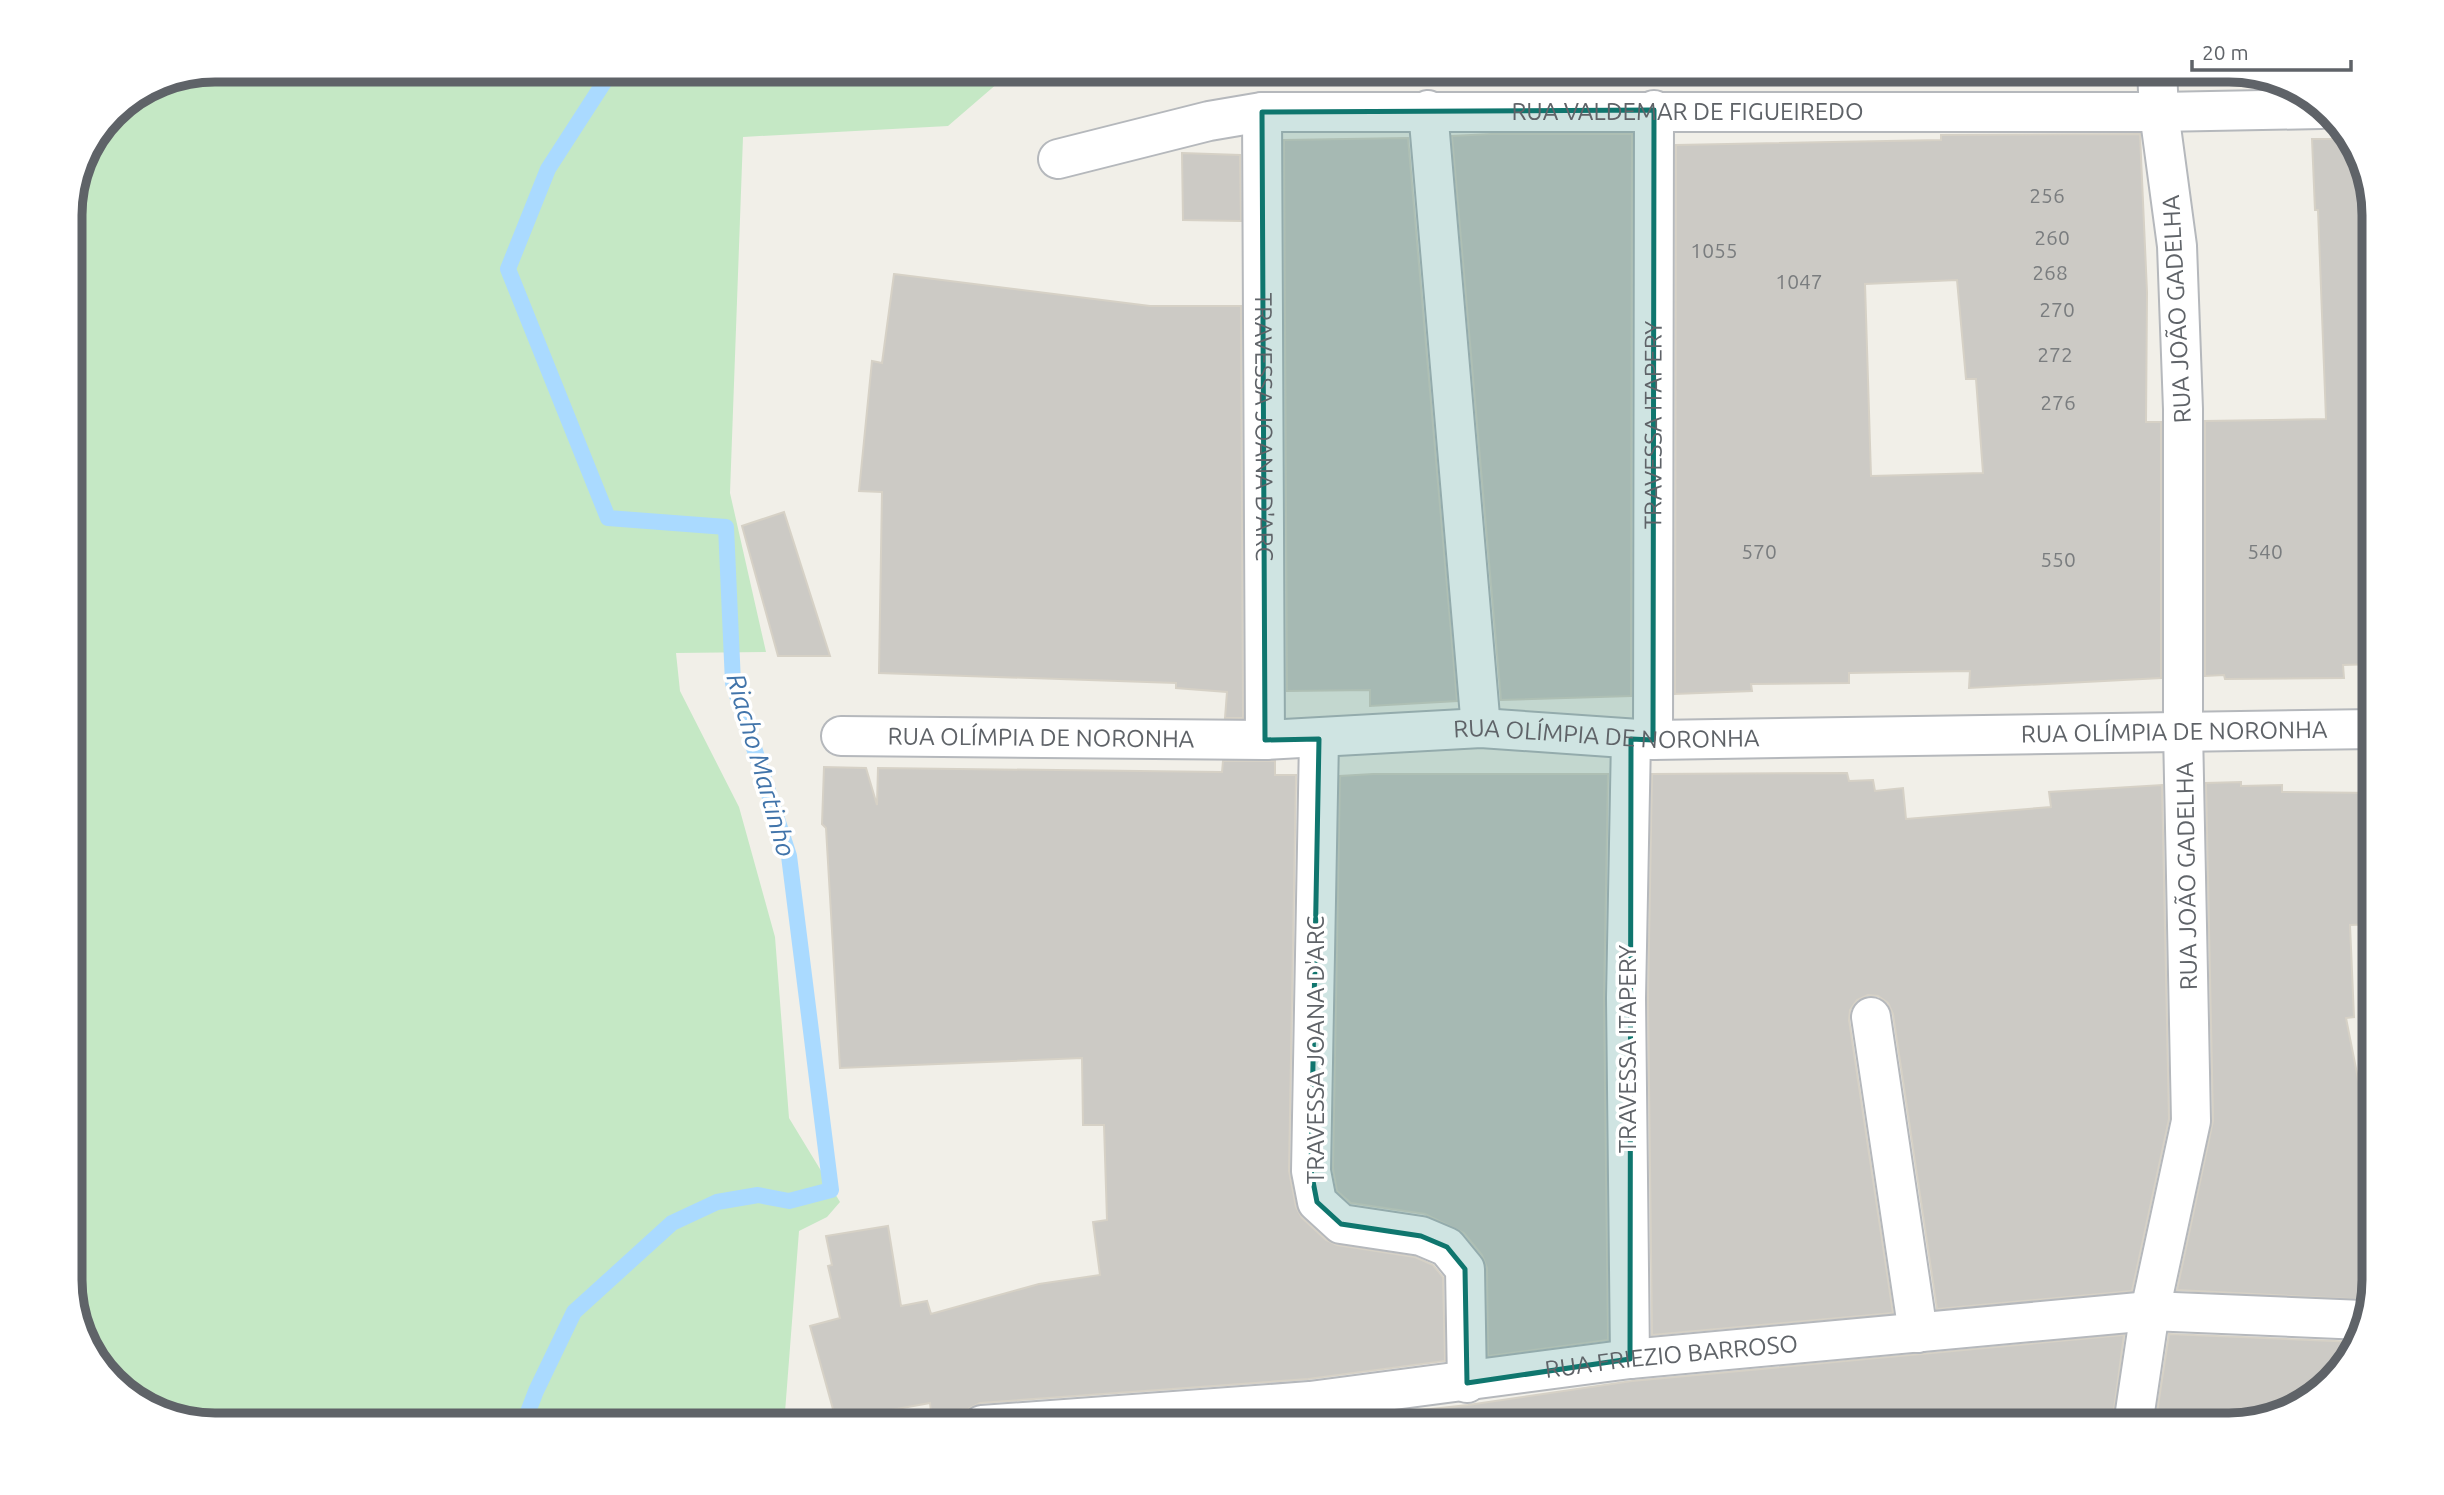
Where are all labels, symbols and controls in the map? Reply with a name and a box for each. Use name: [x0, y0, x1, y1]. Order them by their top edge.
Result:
scale bar: [2192, 28, 2351, 72]
text: 20 m: [2202, 40, 2249, 64]
street label: RUA VALDEMAR DE FIGUEIREDO: [1511, 98, 1864, 125]
house number: 256: [2029, 183, 2065, 207]
street label: RUA JOÃO GADELHA: [2157, 194, 2196, 424]
house number: 260: [2034, 225, 2070, 249]
house number: 1055: [1690, 238, 1738, 262]
house number: 268: [2032, 260, 2068, 284]
house number: 1047: [1775, 269, 1823, 293]
street label: TRAVESSA JOANA D'ARC: [1250, 293, 1278, 562]
house number: 270: [2039, 297, 2075, 321]
street label: TRAVESSA ITAPERY: [1639, 321, 1667, 529]
house number: 272: [2037, 342, 2073, 366]
house number: 276: [2040, 390, 2076, 414]
house number: 570: [1741, 539, 1777, 563]
house number: 540: [2247, 539, 2283, 563]
house number: 550: [2040, 547, 2076, 571]
water label: Riacho Martinho: [722, 670, 801, 860]
street label: RUA OLÍMPIA DE NORONHA: [1453, 714, 1760, 753]
street label: RUA OLÍMPIA DE NORONHA: [2021, 716, 2328, 747]
street label: RUA OLÍMPIA DE NORONHA: [888, 722, 1195, 752]
street label: RUA JOÃO GADELHA: [2171, 761, 2202, 990]
street label: TRAVESSA JOANA D'ARC: [1302, 916, 1329, 1184]
street label: TRAVESSA ITAPERY: [1614, 945, 1641, 1153]
street label: RUA FRIEZIO BARROSO: [1543, 1330, 1799, 1383]

